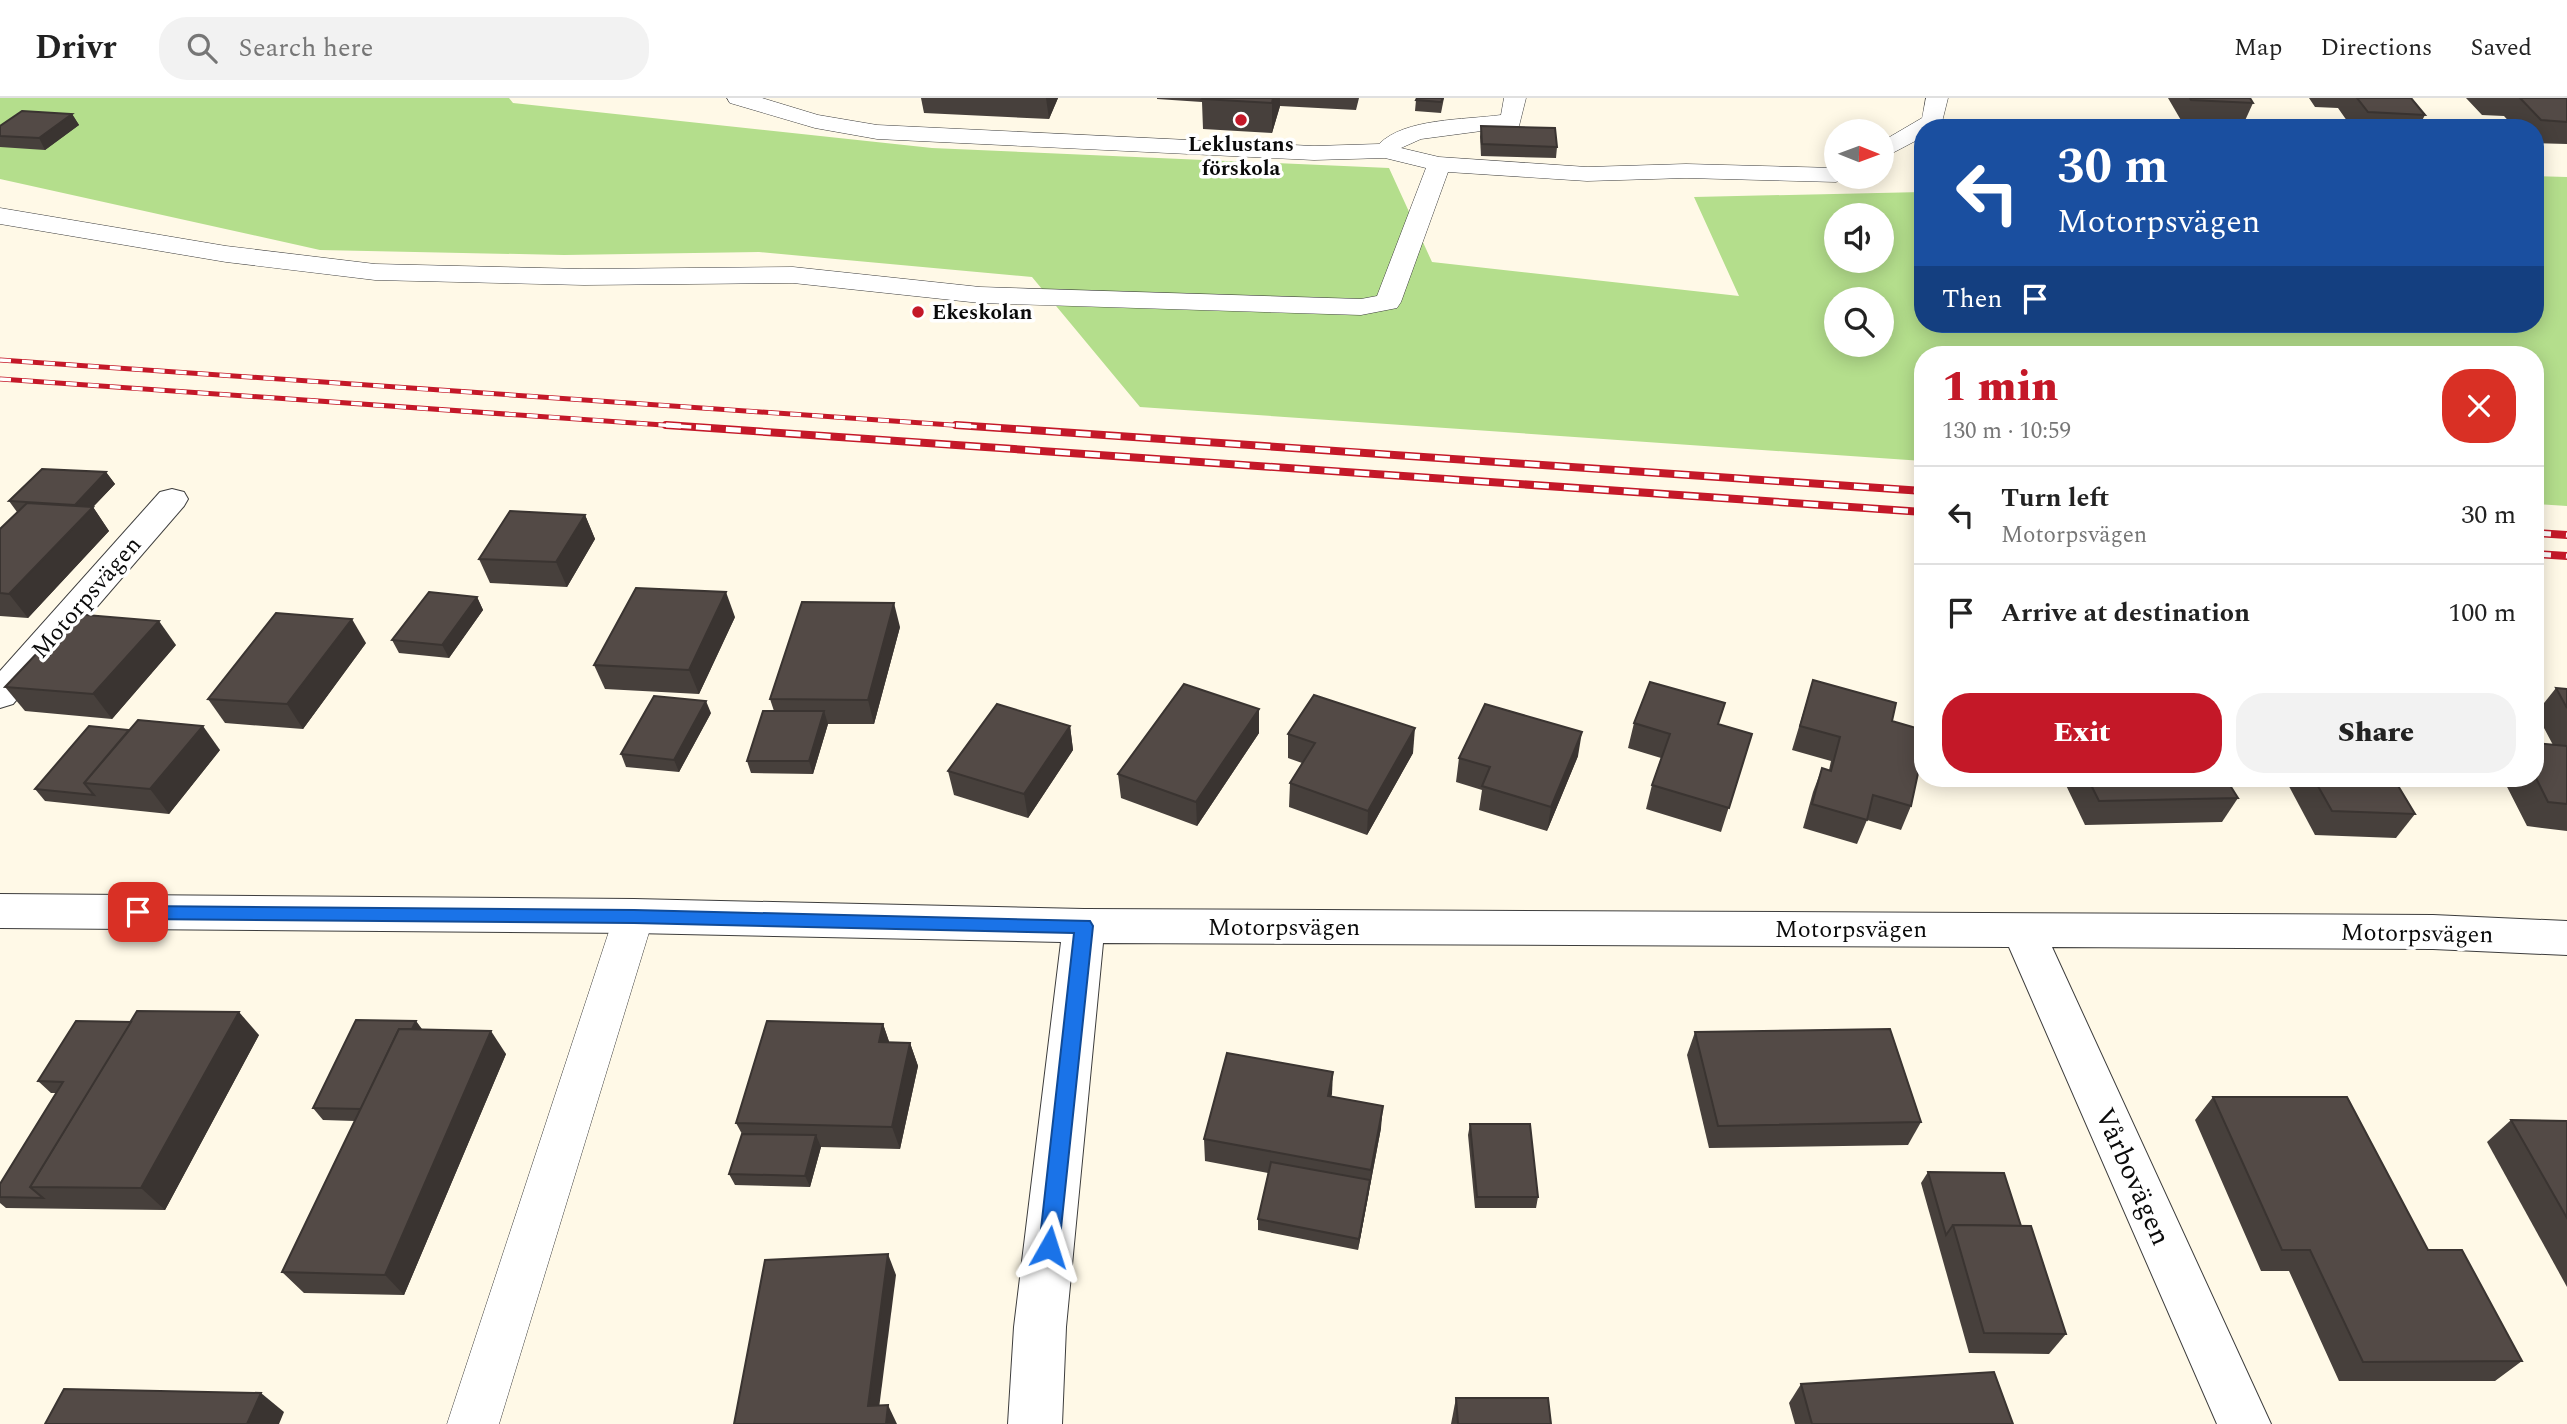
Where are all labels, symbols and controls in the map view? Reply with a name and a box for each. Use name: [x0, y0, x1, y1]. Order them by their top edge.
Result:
search box: [159, 17, 649, 80]
text: Drivr: [35, 23, 117, 73]
text: Search here: [239, 28, 373, 68]
icon: search: [183, 29, 221, 67]
text: Map: [2234, 30, 2282, 66]
text: Directions: [2320, 30, 2432, 66]
text: Saved: [2470, 30, 2532, 66]
marker: Leklustans förskola: [1233, 112, 1249, 128]
north arrow: [1824, 119, 1894, 189]
map controls: [1824, 119, 1894, 357]
place label: Leklustans förskola: [1188, 129, 1294, 185]
text: 30 m: [2057, 130, 2168, 205]
icon: left: [1942, 147, 2033, 238]
text: Motorpsvägen: [2057, 198, 2260, 247]
button: sound: [1824, 203, 1894, 273]
text: Then: [1942, 279, 2002, 319]
icon: arrive: [2016, 280, 2054, 318]
button: search: [1824, 287, 1894, 357]
place label: Ekeskolan: [932, 297, 1033, 329]
marker: Ekeskolan: [910, 304, 926, 320]
text: 1 min: [1942, 356, 2058, 419]
button: close: [2442, 369, 2516, 443]
text: 130 m · 10:59: [1942, 414, 2071, 449]
text: Turn left: [2001, 478, 2109, 518]
text: 30 m: [2461, 495, 2516, 535]
icon: left: [1942, 496, 1980, 534]
text: Motorpsvägen: [2001, 518, 2147, 553]
street label: Motorpsvägen: [23, 528, 150, 667]
text: Arrive at destination: [2001, 593, 2250, 633]
text: 100 m: [2448, 593, 2516, 633]
icon: arrive: [1942, 594, 1980, 632]
button: Exit: [1942, 693, 2222, 773]
button: Share: [2236, 693, 2516, 773]
pin: [108, 882, 168, 942]
icon: arrive: [119, 893, 157, 931]
street label: Motorpsvägen: [1208, 910, 1360, 946]
street label: Motorpsvägen: [1775, 912, 1927, 948]
street label: Motorpsvägen: [2340, 915, 2494, 953]
street label: Vårbovägen: [2083, 1101, 2182, 1252]
position arrow: [1012, 1210, 1086, 1284]

